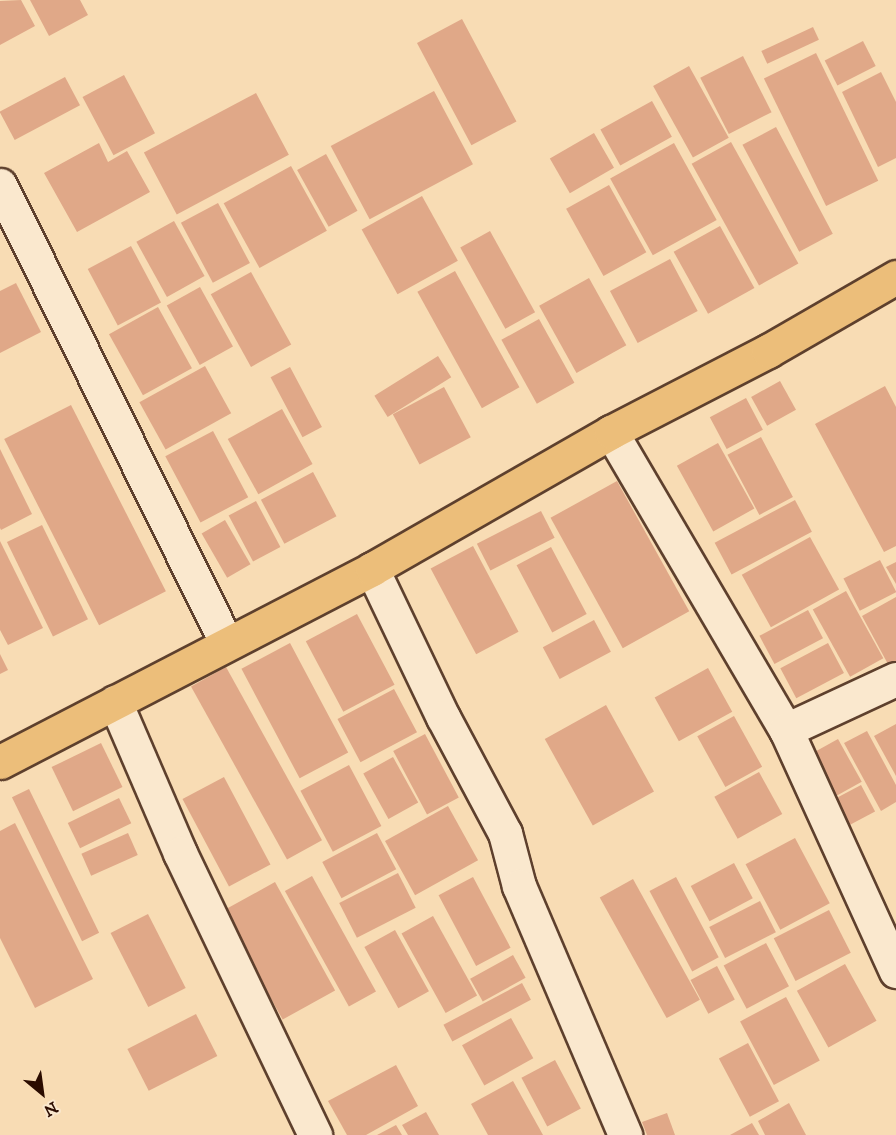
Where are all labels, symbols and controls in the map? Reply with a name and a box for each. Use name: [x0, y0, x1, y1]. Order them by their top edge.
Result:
north arrow: [12, 1063, 72, 1123]
text: N: [40, 1097, 61, 1121]

